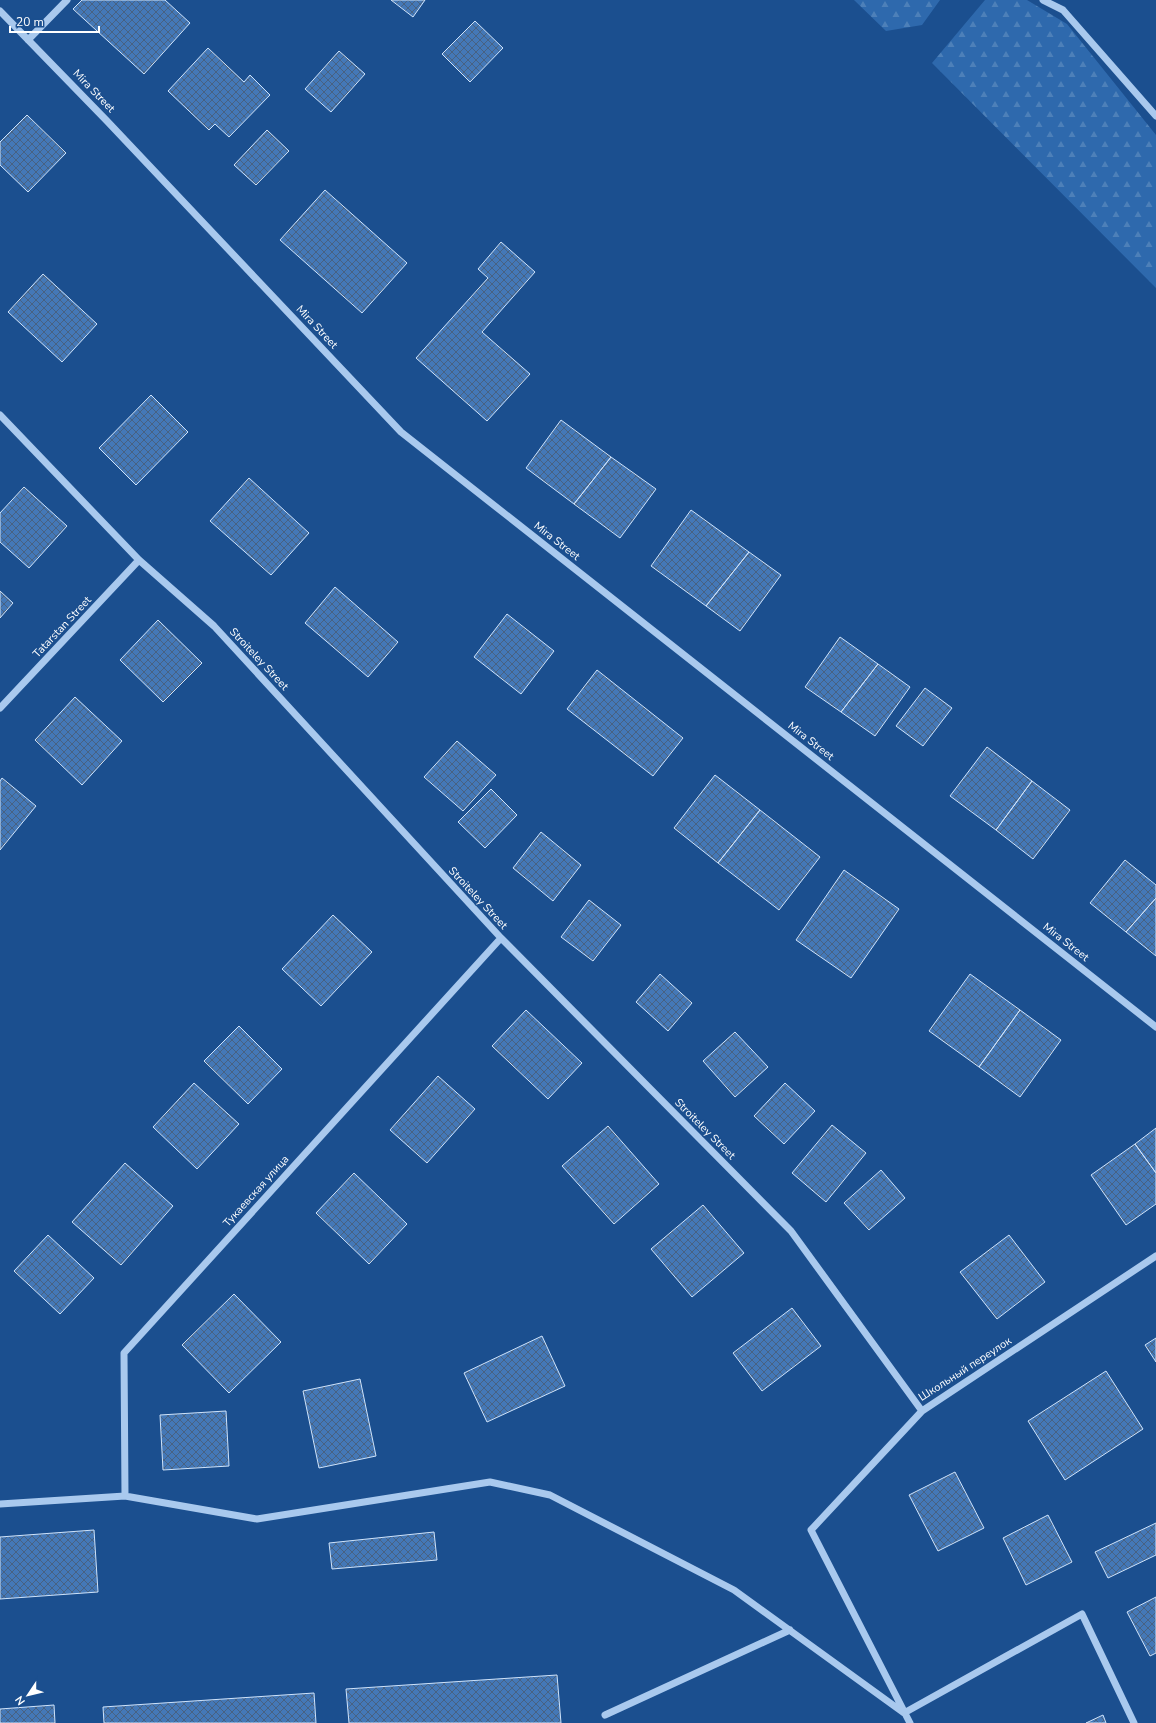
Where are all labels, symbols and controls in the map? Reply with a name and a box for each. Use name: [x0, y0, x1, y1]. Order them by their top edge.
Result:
scale bar: [10, 8, 99, 34]
text: 20 m: [16, 14, 44, 30]
street label: Mira Street: [70, 66, 118, 116]
street label: Mira Street: [293, 302, 341, 352]
street label: Mira Street: [531, 518, 583, 564]
street label: Tatarstan Street: [30, 593, 95, 661]
street label: Stroiteley Street: [226, 625, 292, 694]
street label: Mira Street: [785, 718, 837, 764]
street label: Stroiteley Street: [445, 864, 511, 933]
street label: Mira Street: [1040, 919, 1092, 965]
street label: Stroiteley Street: [671, 1095, 739, 1163]
street label: Тукаевская улица: [220, 1152, 292, 1230]
street label: Школьный переулок: [916, 1333, 1015, 1405]
north arrow: [8, 1675, 48, 1715]
text: N: [12, 1693, 29, 1708]

